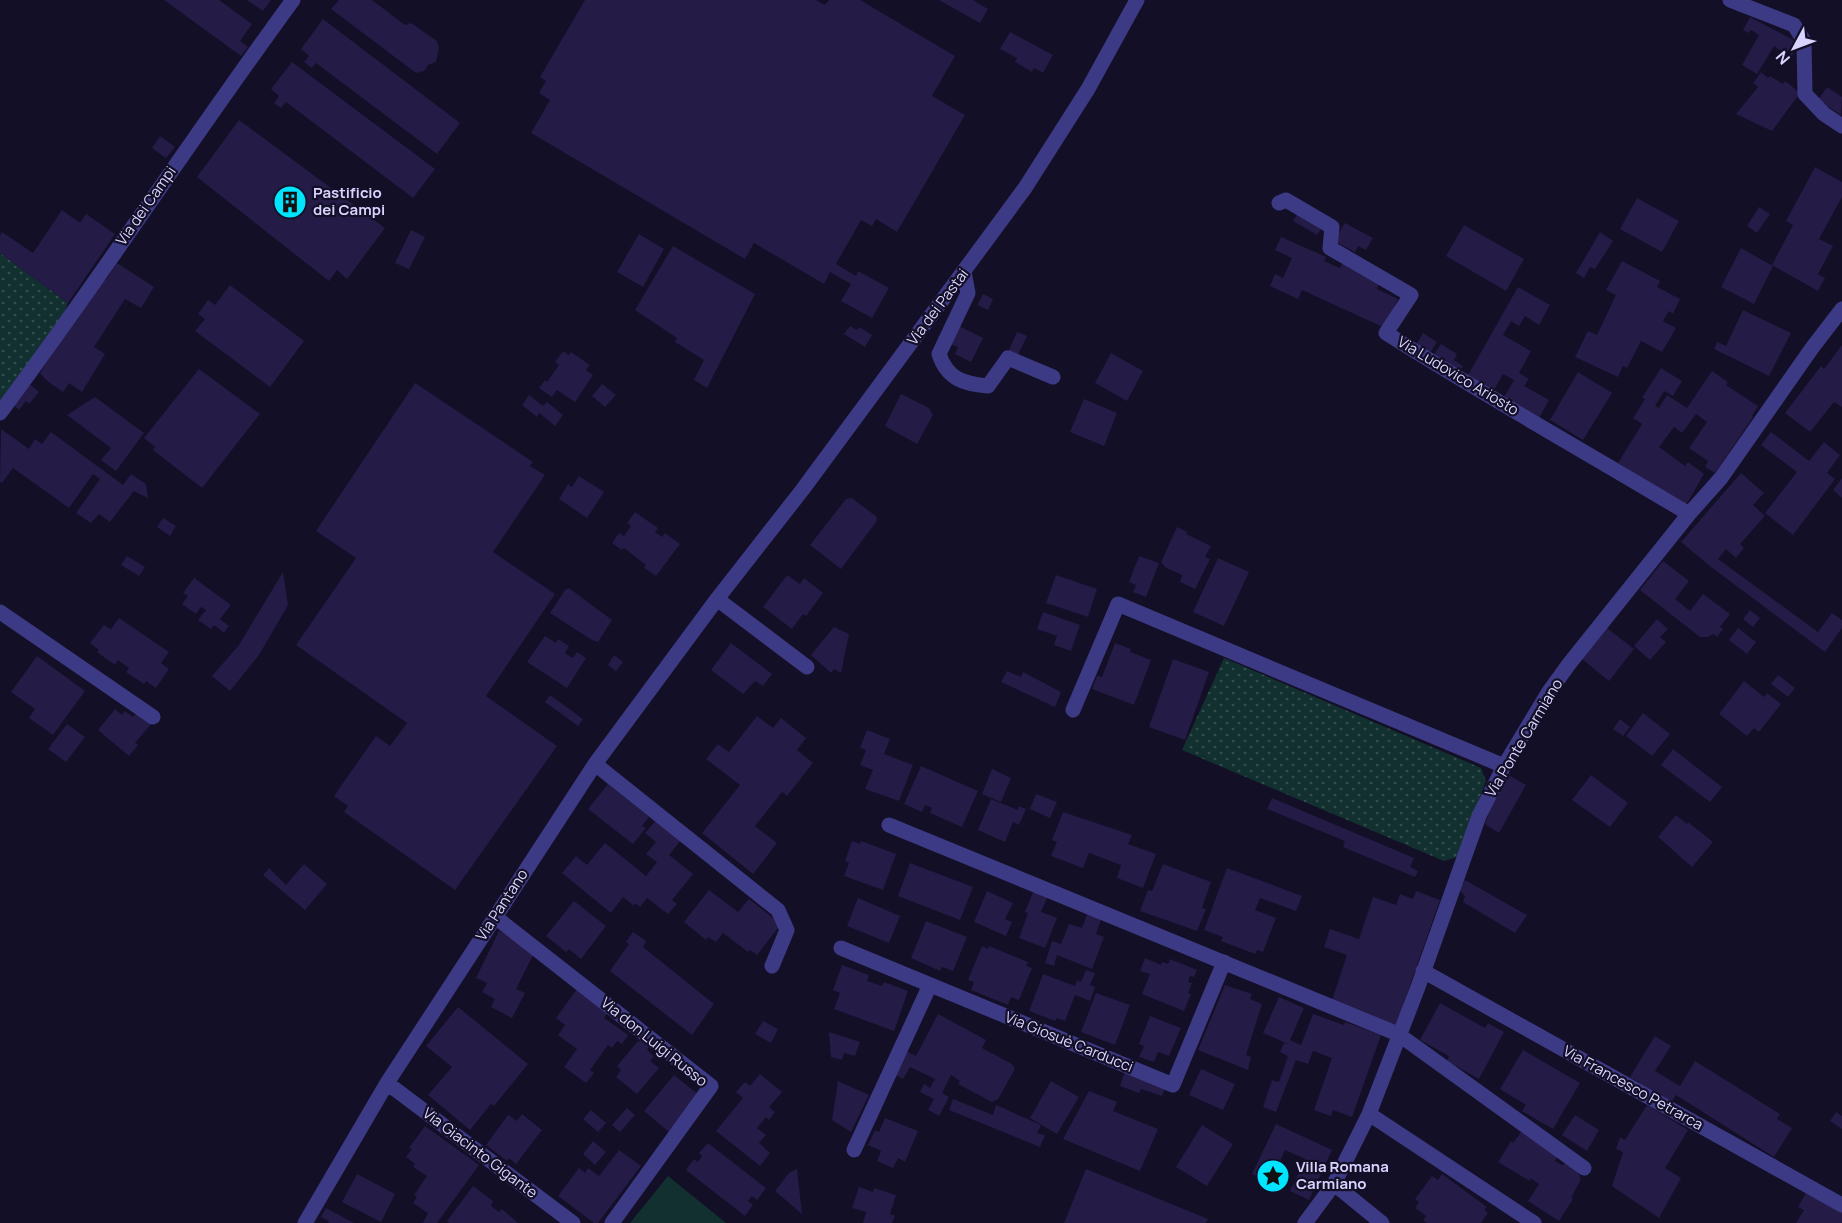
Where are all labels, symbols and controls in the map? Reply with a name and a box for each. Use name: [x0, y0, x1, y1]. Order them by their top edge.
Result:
north arrow: [1764, 18, 1824, 78]
text: N: [1771, 46, 1795, 69]
street label: Via dei Campi: [111, 162, 181, 249]
place label: Pastificio dei Campi: [313, 182, 385, 220]
building icon: Pastificio dei Campi: [272, 184, 308, 220]
street label: Via dei Pastai: [902, 264, 973, 349]
street label: Via Ludovico Ariosto: [1394, 331, 1523, 420]
street label: Via Ponte Carmiano: [1480, 675, 1567, 801]
street label: Via Pantano: [471, 865, 533, 945]
street label: Via don Luigi Russo: [597, 992, 712, 1091]
street label: Via Giosuè Carducci: [1002, 1006, 1137, 1077]
street label: Via Francesco Petrarca: [1559, 1040, 1707, 1135]
street label: Via Giacinto Gigante: [419, 1102, 542, 1203]
place label: Villa Romana Carmiano: [1296, 1156, 1389, 1194]
place icon: Villa Romana Carmiano: [1255, 1158, 1291, 1194]

